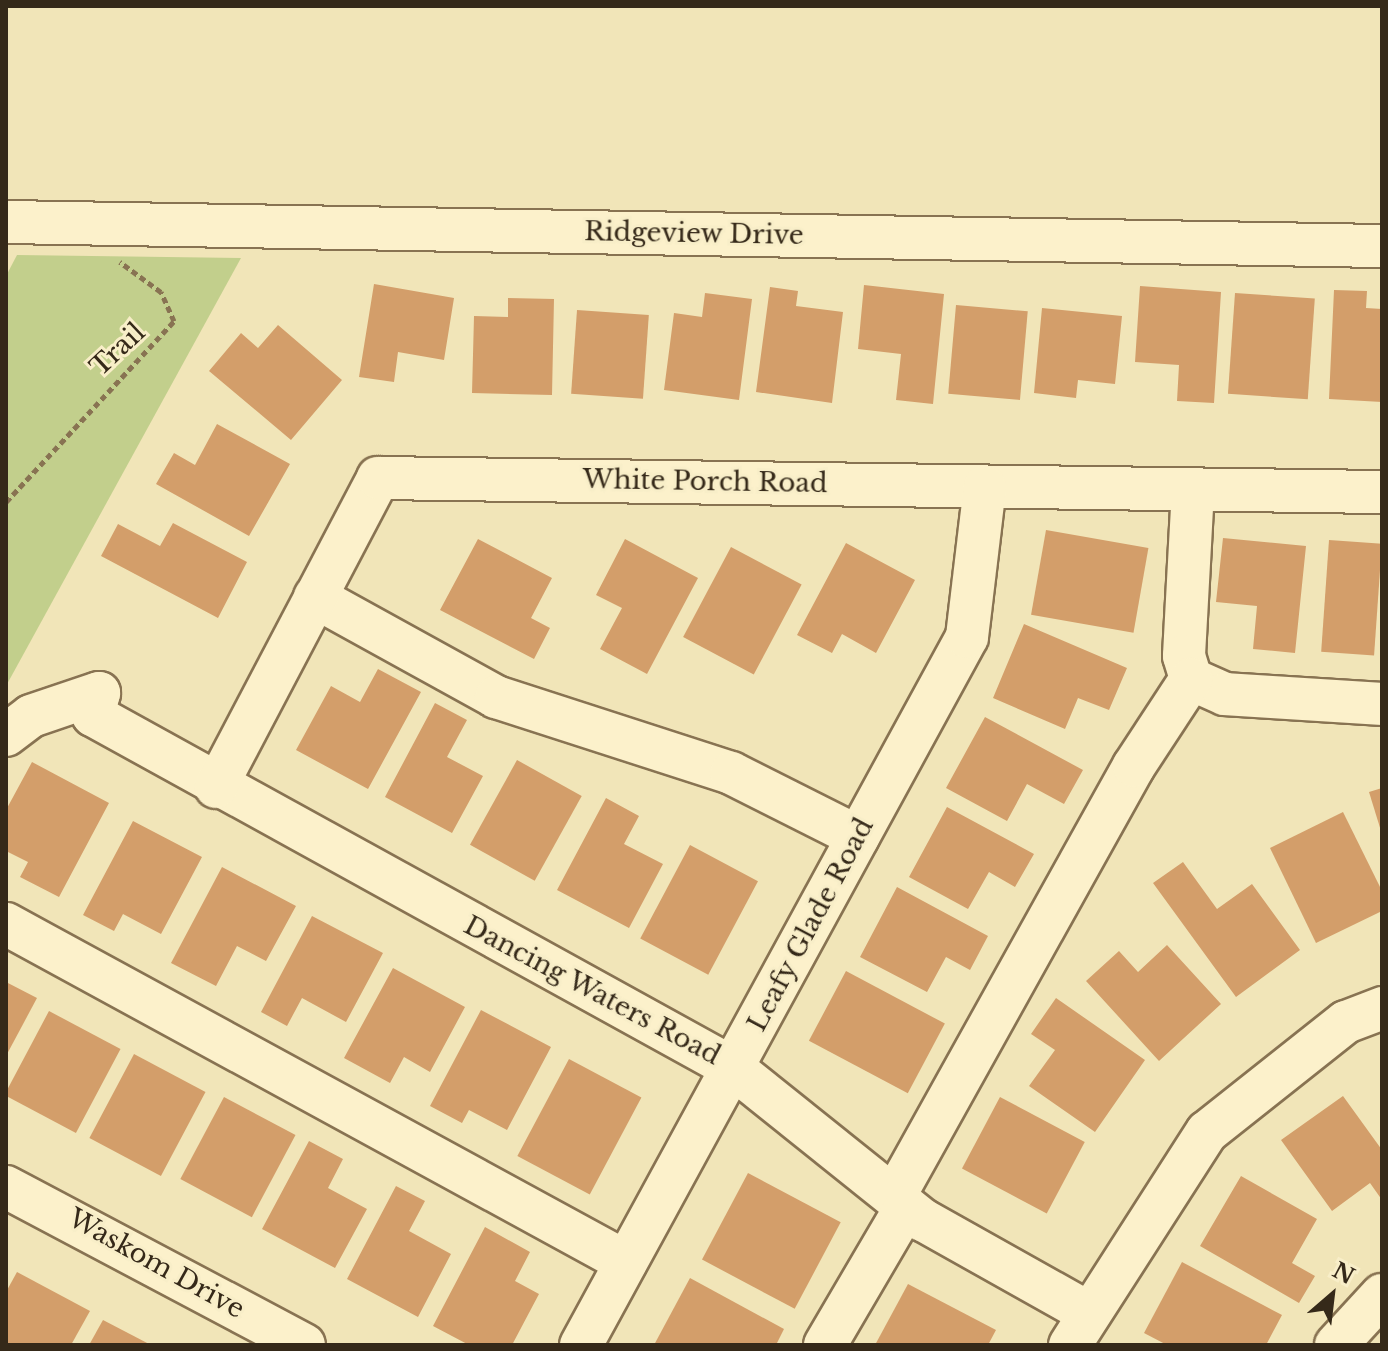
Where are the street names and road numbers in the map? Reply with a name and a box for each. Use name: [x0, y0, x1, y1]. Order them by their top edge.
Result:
street label: Ridgeview Drive: [584, 216, 804, 252]
street label: Trail: [84, 317, 152, 383]
street label: White Porch Road: [582, 464, 828, 500]
street label: Leafy Glade Road: [741, 813, 881, 1037]
street label: Dancing Waters Road: [458, 910, 726, 1072]
street label: Waskom Drive: [63, 1203, 249, 1325]

